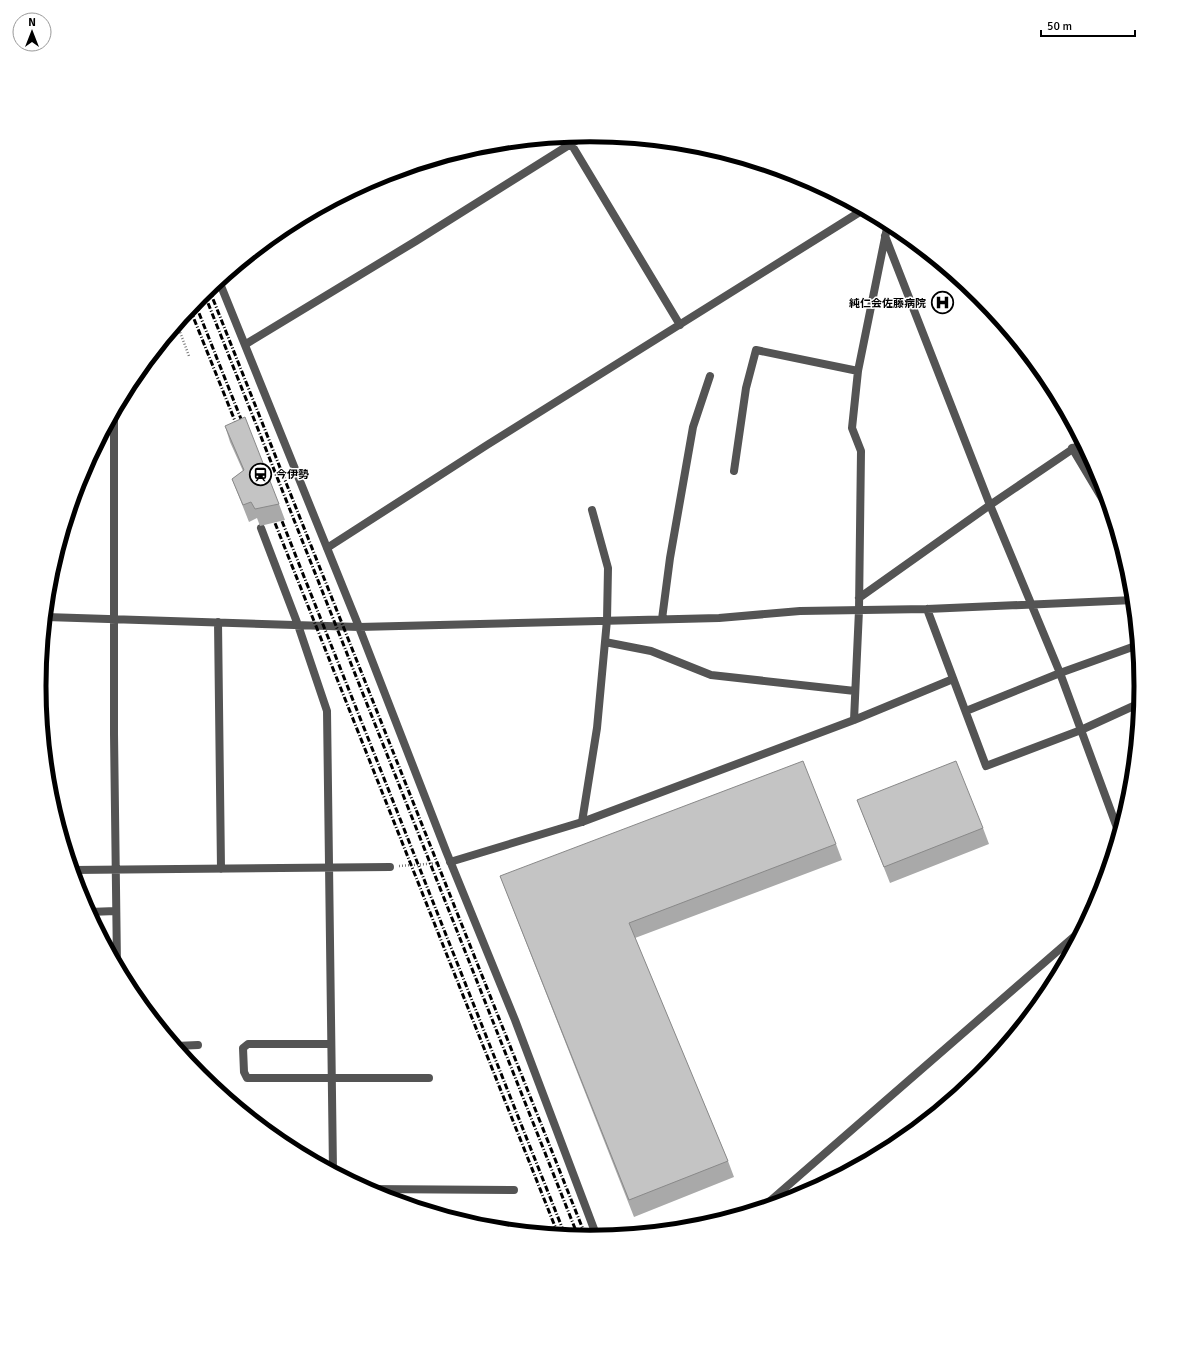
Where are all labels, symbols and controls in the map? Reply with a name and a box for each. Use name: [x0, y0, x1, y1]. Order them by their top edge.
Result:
north arrow: [12, 12, 52, 52]
scale bar: [1041, 12, 1135, 38]
text: N: [28, 16, 36, 29]
text: 50 m: [1047, 19, 1072, 34]
hospital icon: 純仁会佐藤病院: [929, 290, 955, 316]
place label: 純仁会佐藤病院: [849, 297, 926, 310]
station icon: 今伊勢: [247, 461, 273, 487]
place label: 今伊勢: [276, 468, 309, 481]

